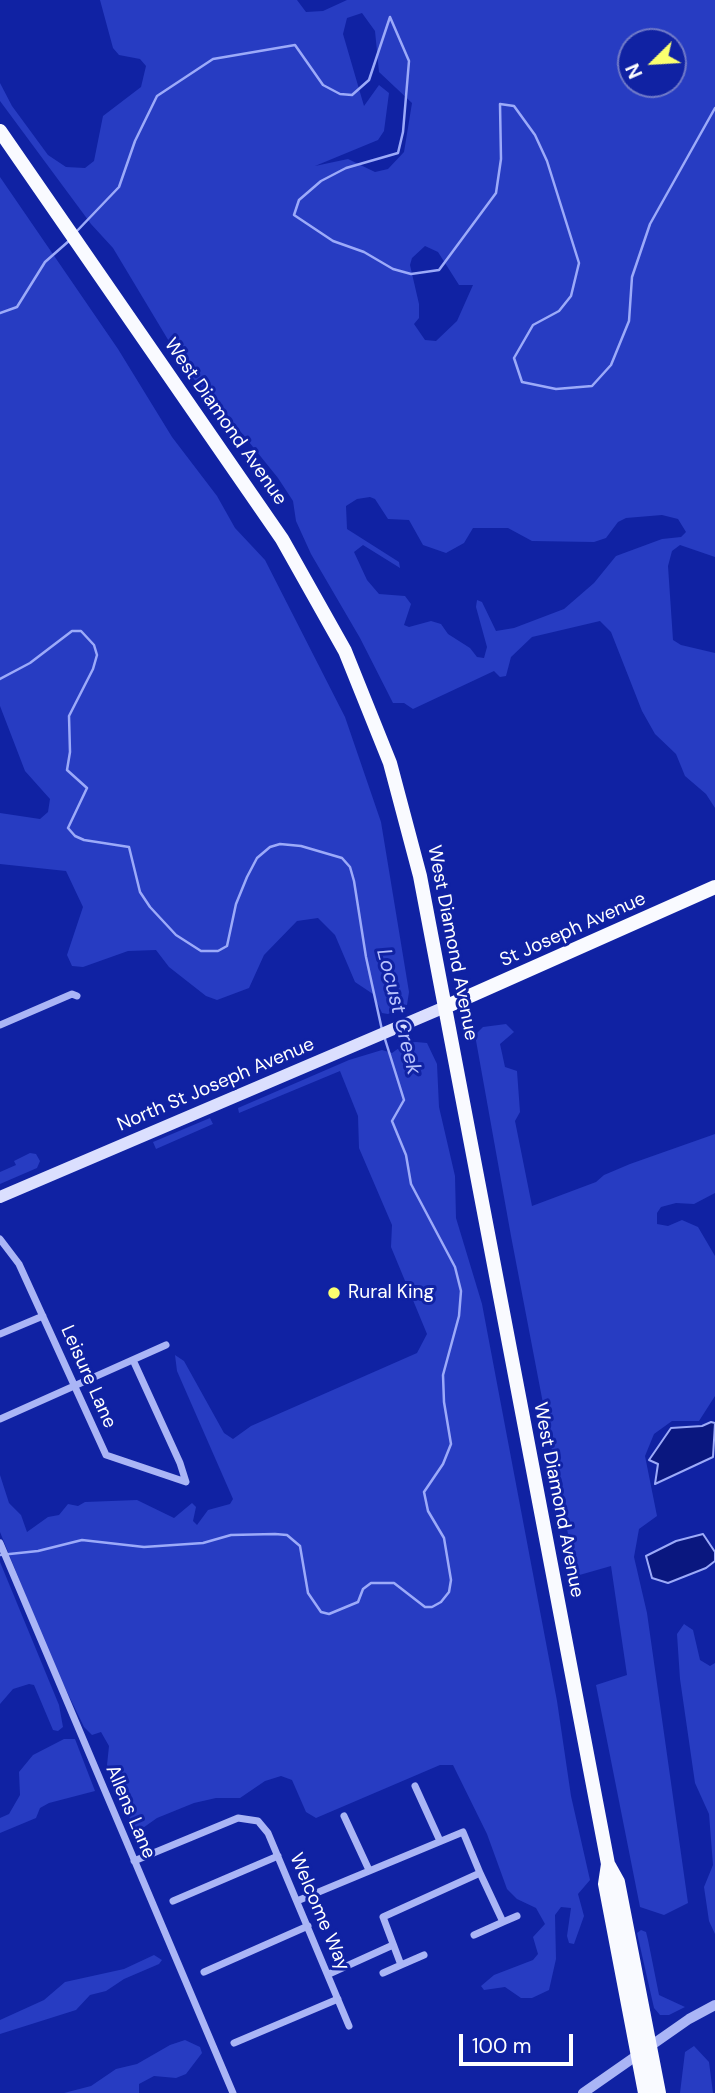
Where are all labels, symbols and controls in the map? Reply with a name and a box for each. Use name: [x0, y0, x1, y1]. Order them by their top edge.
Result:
north arrow: [617, 28, 687, 98]
text: N: [620, 60, 648, 82]
street label: West Diamond Avenue: [159, 334, 291, 510]
street label: West Diamond Avenue: [422, 843, 482, 1043]
street label: St Joseph Avenue: [497, 888, 649, 972]
water label: Locust Creek: [370, 946, 426, 1078]
street label: North St Joseph Avenue: [114, 1033, 318, 1137]
place label: Rural King: [348, 1282, 434, 1304]
marker: Rural King: [326, 1285, 342, 1301]
street label: Leisure Lane: [55, 1322, 121, 1432]
street label: West Diamond Avenue: [528, 1400, 588, 1600]
street label: Allens Lane: [100, 1762, 160, 1862]
street label: Welcome Way: [284, 1850, 354, 1974]
scale bar: [463, 2020, 577, 2064]
text: 100 m: [472, 2032, 532, 2060]

